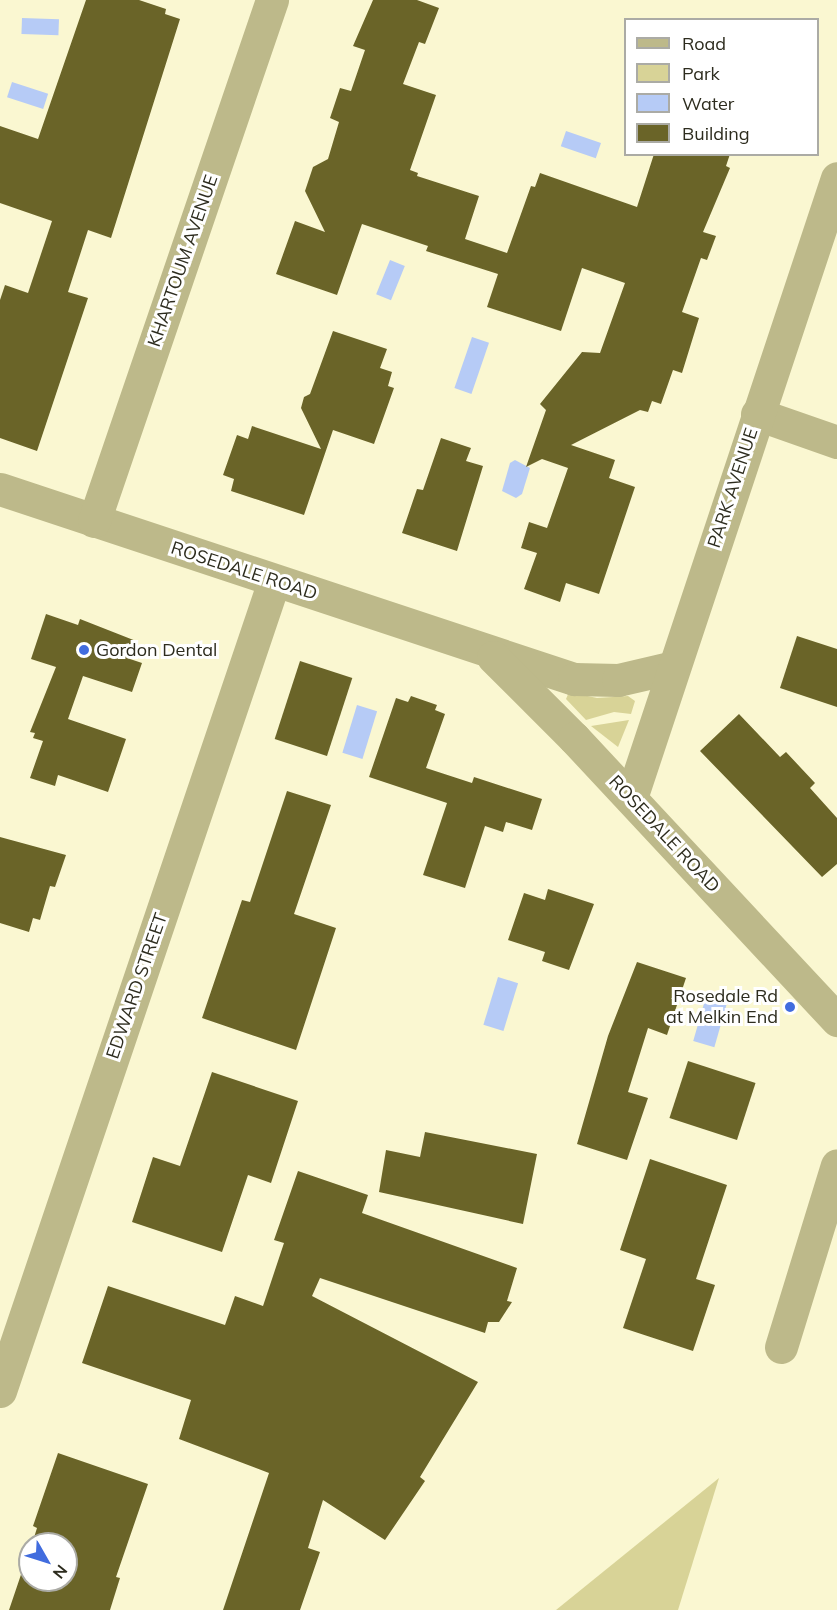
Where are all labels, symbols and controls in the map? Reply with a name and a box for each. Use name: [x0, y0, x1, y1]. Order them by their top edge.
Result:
legend: [624, 18, 819, 156]
text: Road: [682, 32, 726, 55]
text: Park: [682, 62, 720, 85]
text: Water: [682, 92, 734, 115]
text: Building: [682, 122, 750, 145]
street label: KHARTOUM AVENUE: [143, 172, 223, 350]
street label: PARK AVENUE: [703, 425, 763, 551]
street label: ROSEDALE ROAD: [168, 537, 320, 605]
place label: Gordon Dental: [96, 639, 217, 661]
marker: Gordon Dental: [77, 643, 91, 657]
street label: ROSEDALE ROAD: [604, 771, 724, 897]
street label: EDWARD STREET: [102, 910, 172, 1062]
place label: Rosedale Rd at Melkin End: [666, 986, 778, 1028]
marker: Rosedale Rd at Melkin End: [783, 1000, 797, 1014]
north arrow: [18, 1532, 78, 1592]
text: N: [49, 1561, 72, 1583]

